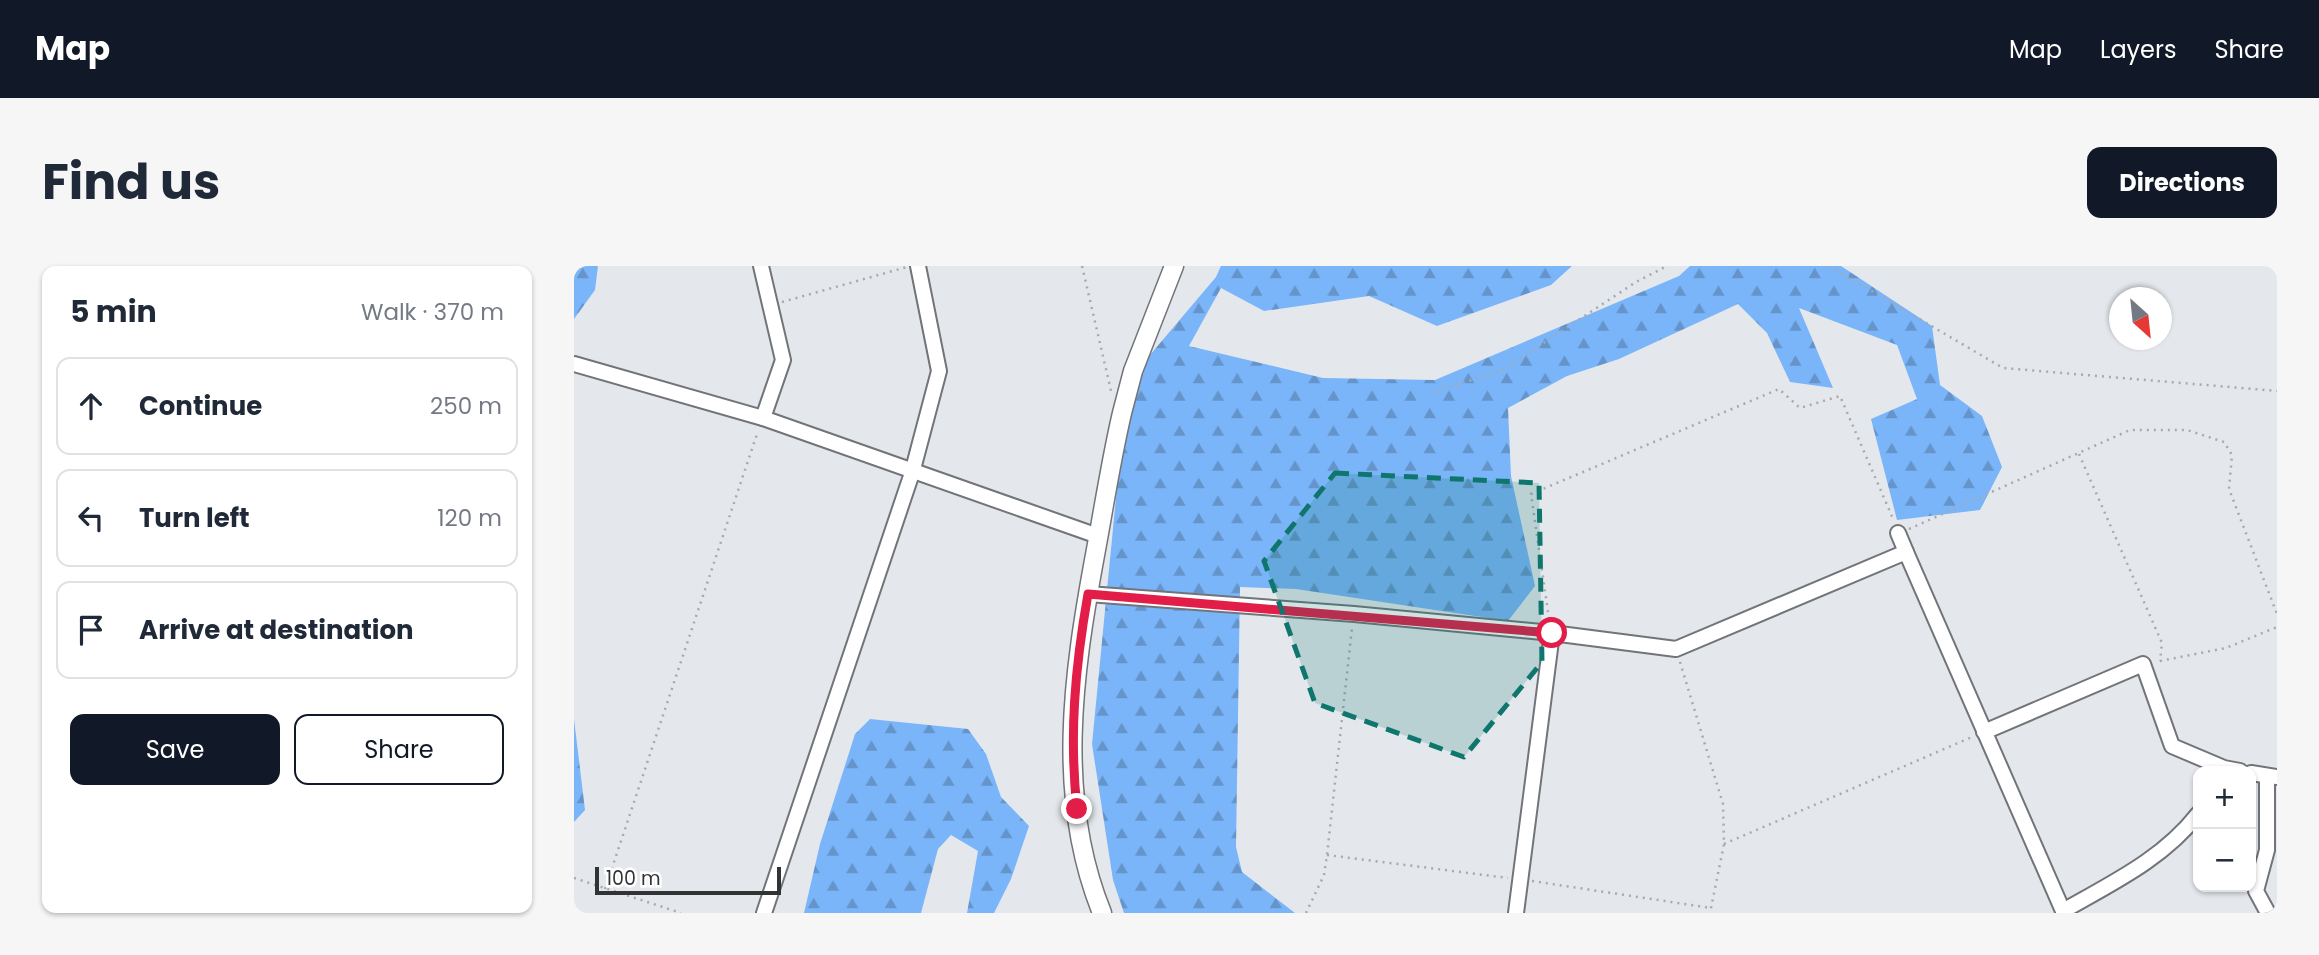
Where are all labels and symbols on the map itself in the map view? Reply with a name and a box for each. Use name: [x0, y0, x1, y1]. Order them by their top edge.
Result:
north arrow: [2109, 287, 2172, 350]
route start: [1536, 617, 1567, 648]
route end: [1061, 793, 1092, 824]
scale bar: [595, 864, 780, 896]

